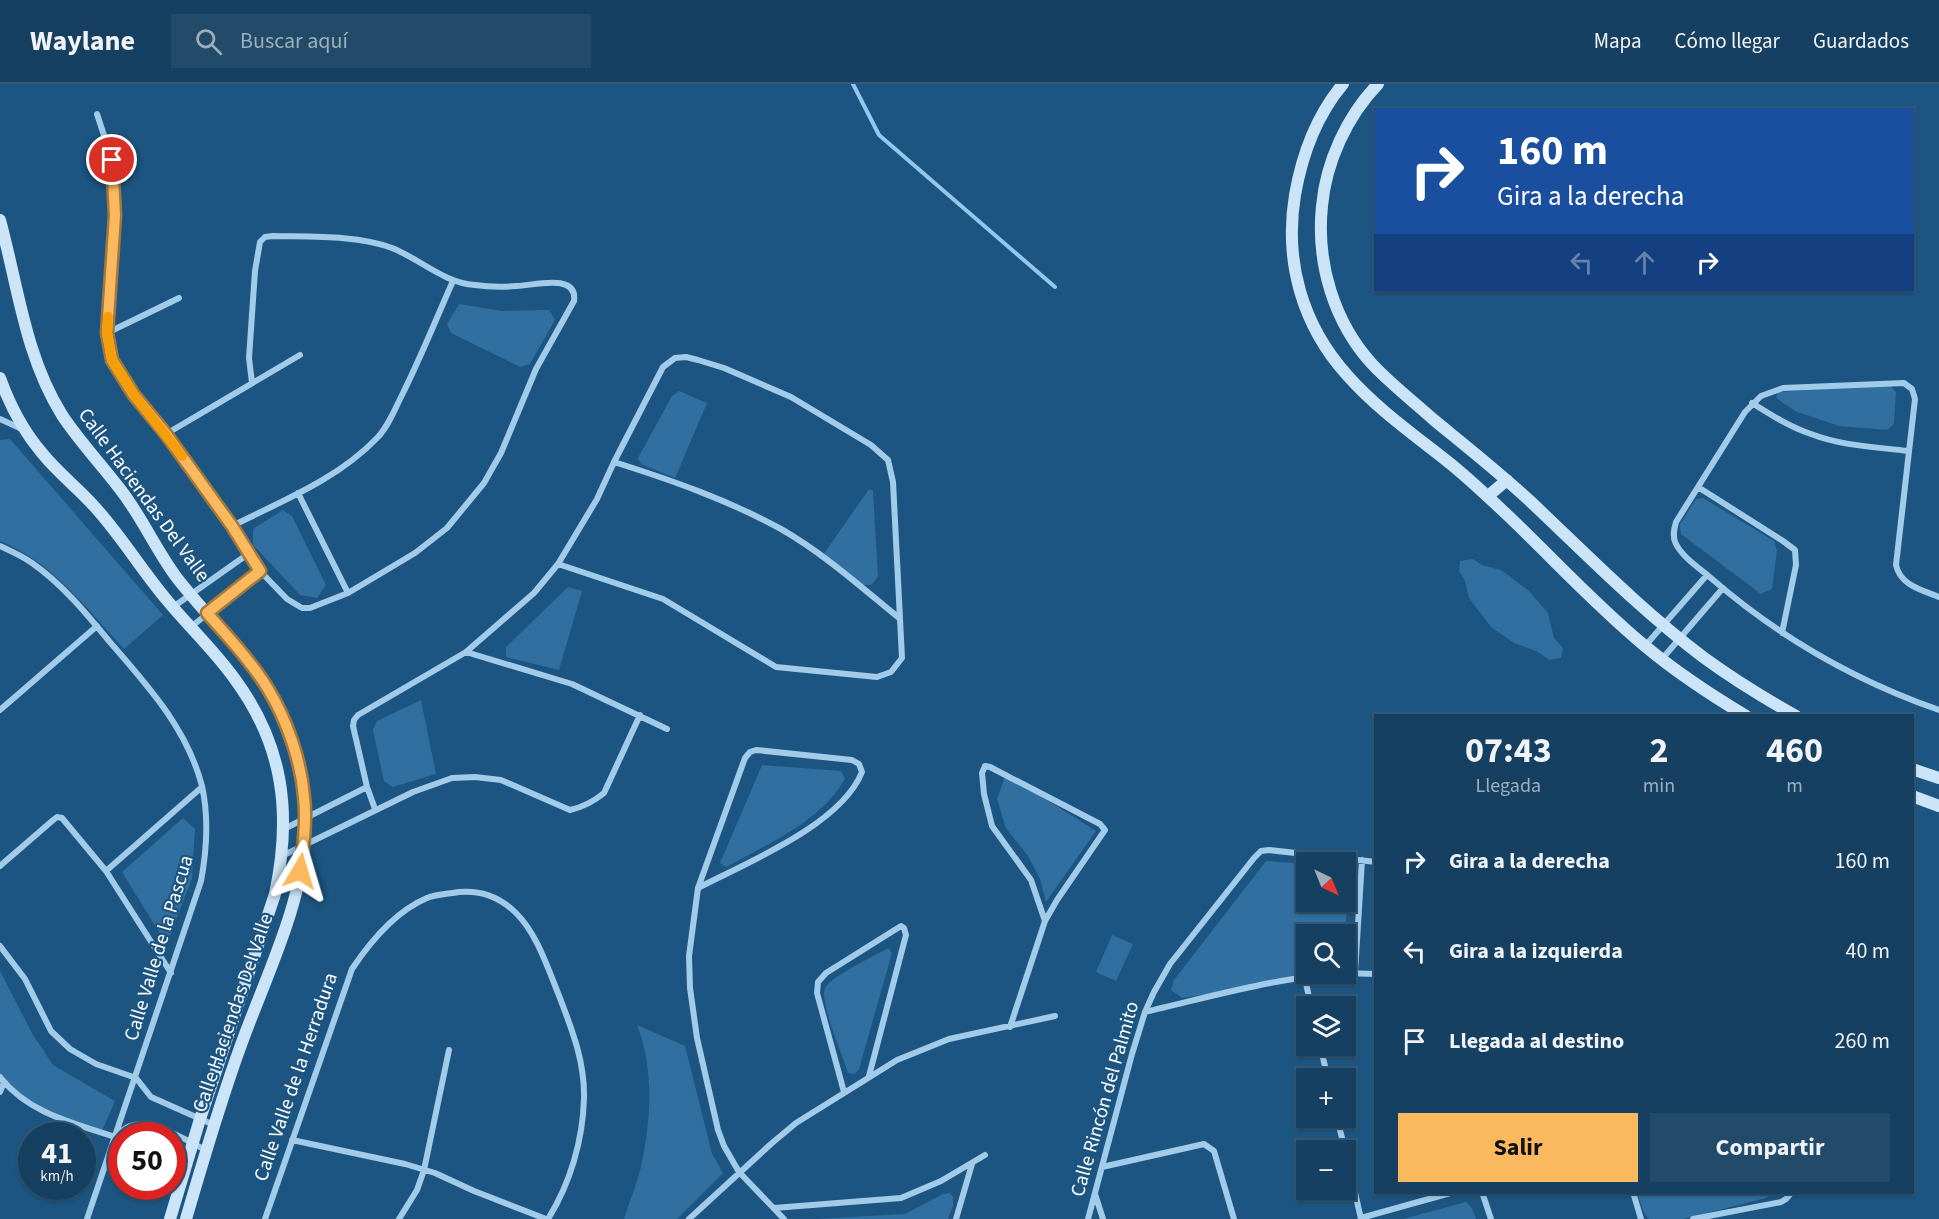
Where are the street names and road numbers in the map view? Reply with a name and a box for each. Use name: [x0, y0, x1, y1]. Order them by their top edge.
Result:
street label: Calle Haciendas Del Valle: [71, 402, 217, 588]
street label: Calle Valle de la Pascua: [117, 852, 201, 1044]
street label: Calle Haciendas Del Valle: [186, 910, 280, 1116]
street label: Calle Valle de la Herradura: [247, 969, 345, 1185]
street label: Calle Rincón del Palmito: [1064, 998, 1146, 1200]

